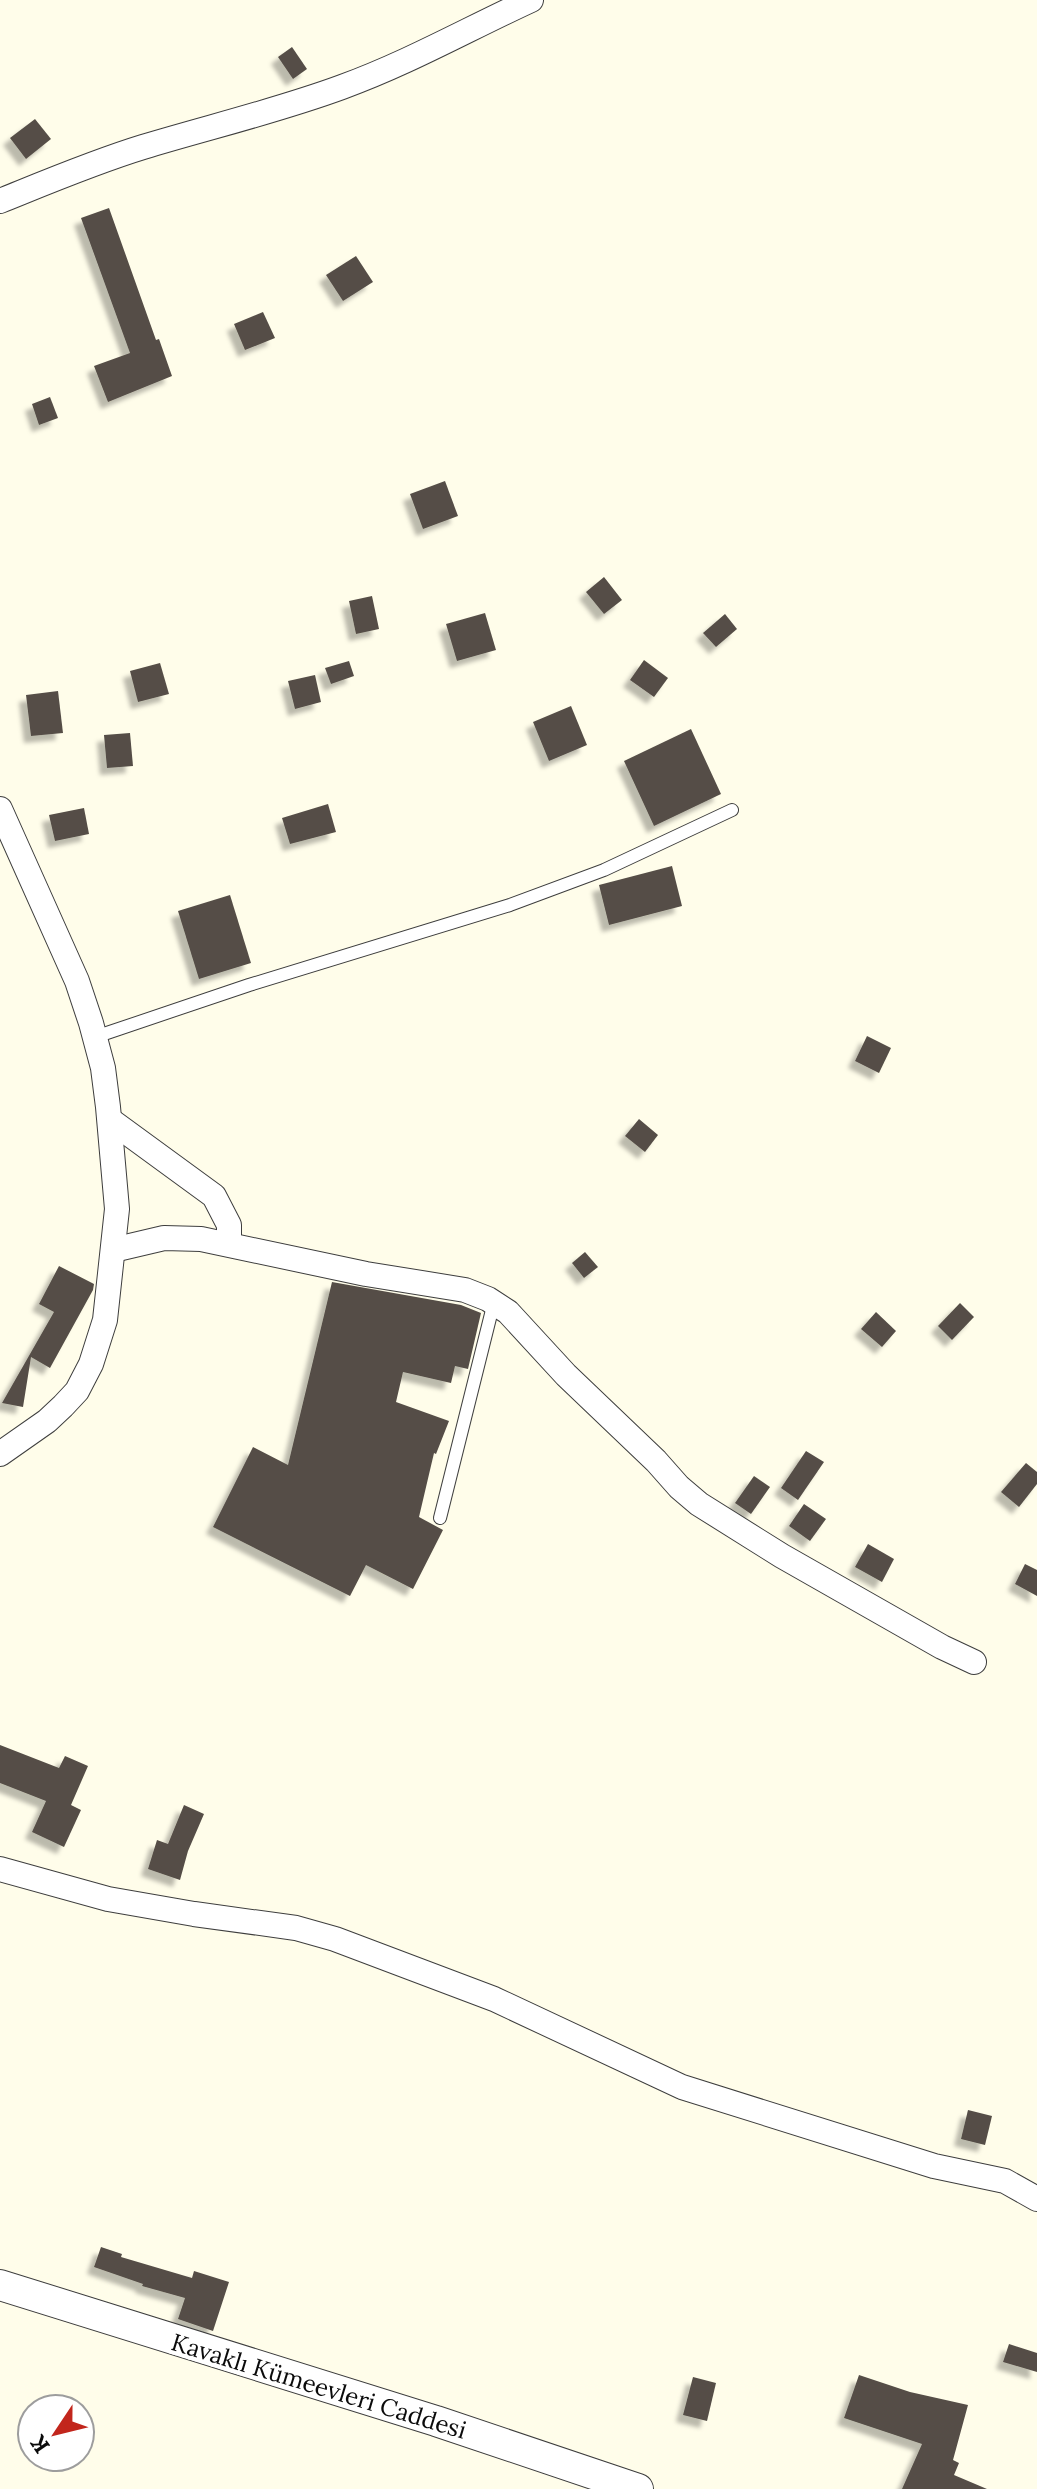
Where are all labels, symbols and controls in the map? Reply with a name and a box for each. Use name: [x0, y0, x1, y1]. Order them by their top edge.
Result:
street label: Kavaklı Kümeevleri Caddesi: [168, 2326, 470, 2446]
north arrow: [16, 2393, 96, 2473]
text: K: [23, 2430, 56, 2459]

